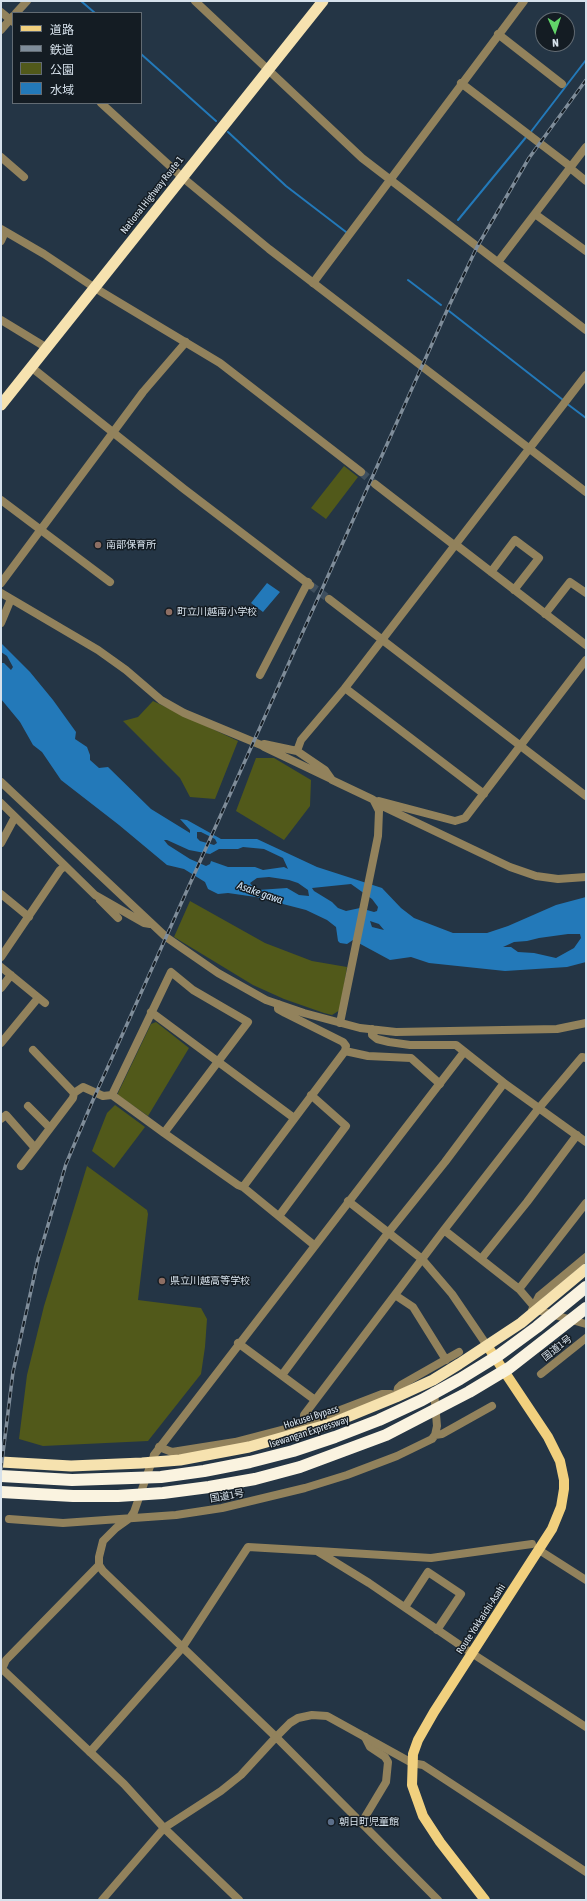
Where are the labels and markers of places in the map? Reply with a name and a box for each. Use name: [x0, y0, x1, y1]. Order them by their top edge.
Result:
place label: 南部保育所: [106, 539, 156, 551]
marker: 南部保育所: [93, 540, 103, 550]
place label: 町立川越南小学校: [177, 606, 257, 618]
marker: 町立川越南小学校: [164, 607, 174, 617]
place label: 県立川越高等学校: [170, 1275, 250, 1287]
marker: 県立川越高等学校: [157, 1276, 167, 1286]
place label: 朝日町児童館: [339, 1816, 399, 1828]
marker: 朝日町児童館: [326, 1817, 336, 1827]

